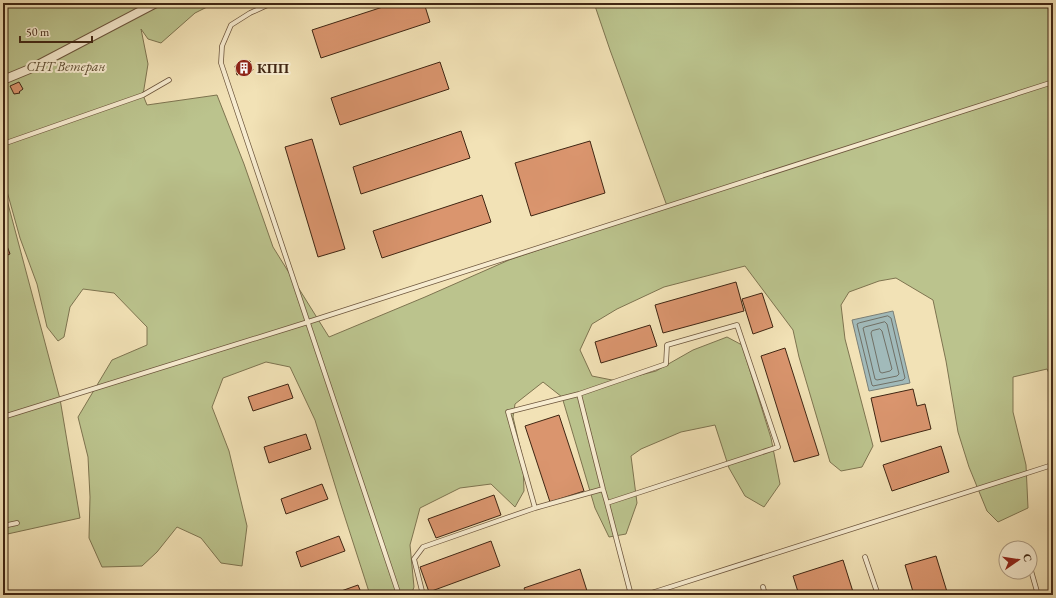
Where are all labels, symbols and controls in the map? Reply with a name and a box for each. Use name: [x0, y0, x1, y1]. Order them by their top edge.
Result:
scale bar: [20, 18, 92, 44]
text: 50 m: [26, 24, 50, 40]
park label: СНТ Ветеран: [26, 57, 106, 75]
building icon: КПП: [234, 58, 254, 78]
place label: КПП: [257, 59, 289, 77]
north arrow: [998, 540, 1038, 580]
text: С: [1020, 552, 1035, 563]

